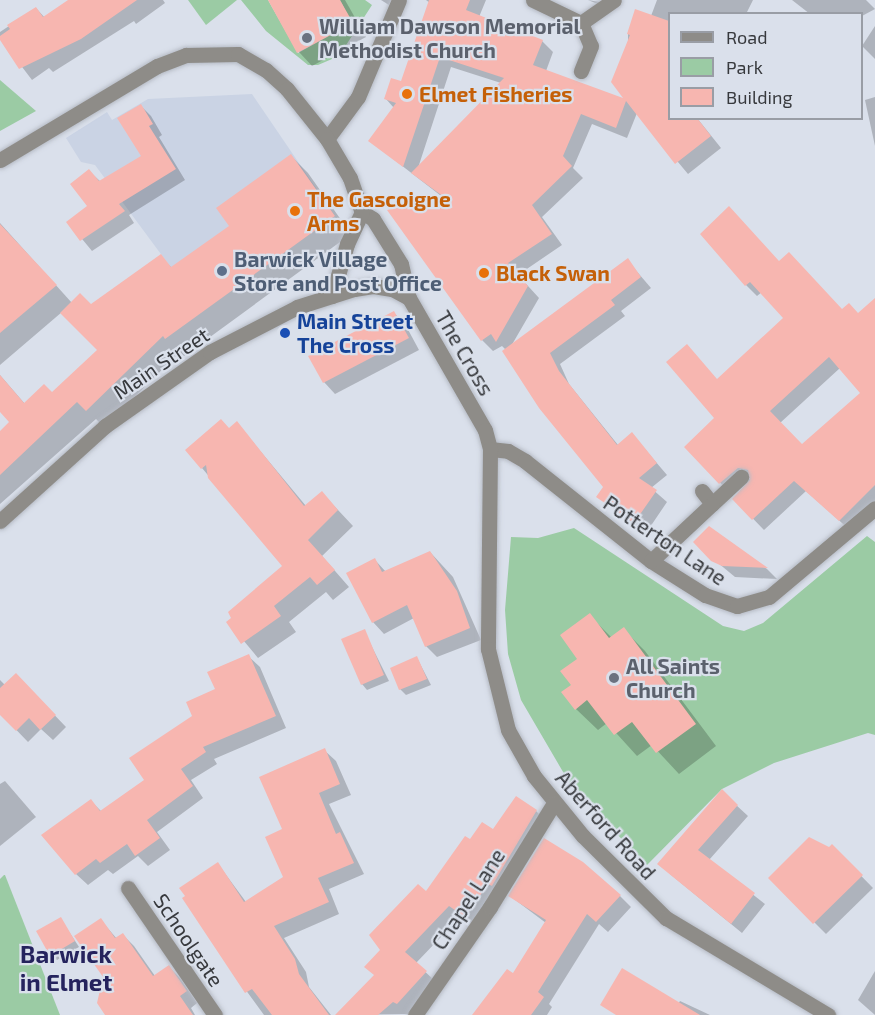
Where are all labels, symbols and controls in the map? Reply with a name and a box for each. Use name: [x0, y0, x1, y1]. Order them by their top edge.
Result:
legend: [668, 12, 863, 120]
place label: William Dawson Memorial Methodist Church: [319, 13, 580, 63]
text: Road: [726, 26, 767, 48]
marker: William Dawson Memorial Methodist Church: [300, 31, 314, 45]
text: Park: [726, 56, 763, 78]
place label: Elmet Fisheries: [419, 81, 572, 107]
text: Building: [726, 86, 793, 108]
marker: Elmet Fisheries: [400, 87, 414, 101]
place label: The Gascoigne Arms: [307, 186, 451, 236]
marker: The Gascoigne Arms: [288, 204, 302, 218]
place label: Barwick Village Store and Post Office: [234, 246, 442, 296]
place label: Black Swan: [496, 260, 610, 286]
marker: Barwick Village Store and Post Office: [215, 264, 229, 278]
marker: Black Swan: [477, 266, 491, 280]
street label: The Cross: [431, 306, 499, 400]
place label: Main Street The Cross: [297, 308, 413, 358]
street label: Main Street: [108, 322, 214, 404]
marker: Main Street The Cross: [278, 326, 292, 340]
street label: Potterton Lane: [599, 490, 731, 590]
place label: All Saints Church: [626, 653, 720, 703]
marker: All Saints Church: [607, 671, 621, 685]
street label: Aberford Road: [551, 765, 661, 885]
street label: Chapel Lane: [426, 844, 510, 954]
street label: Schoolgate: [149, 889, 229, 991]
district label: Barwick in Elmet: [20, 940, 112, 996]

